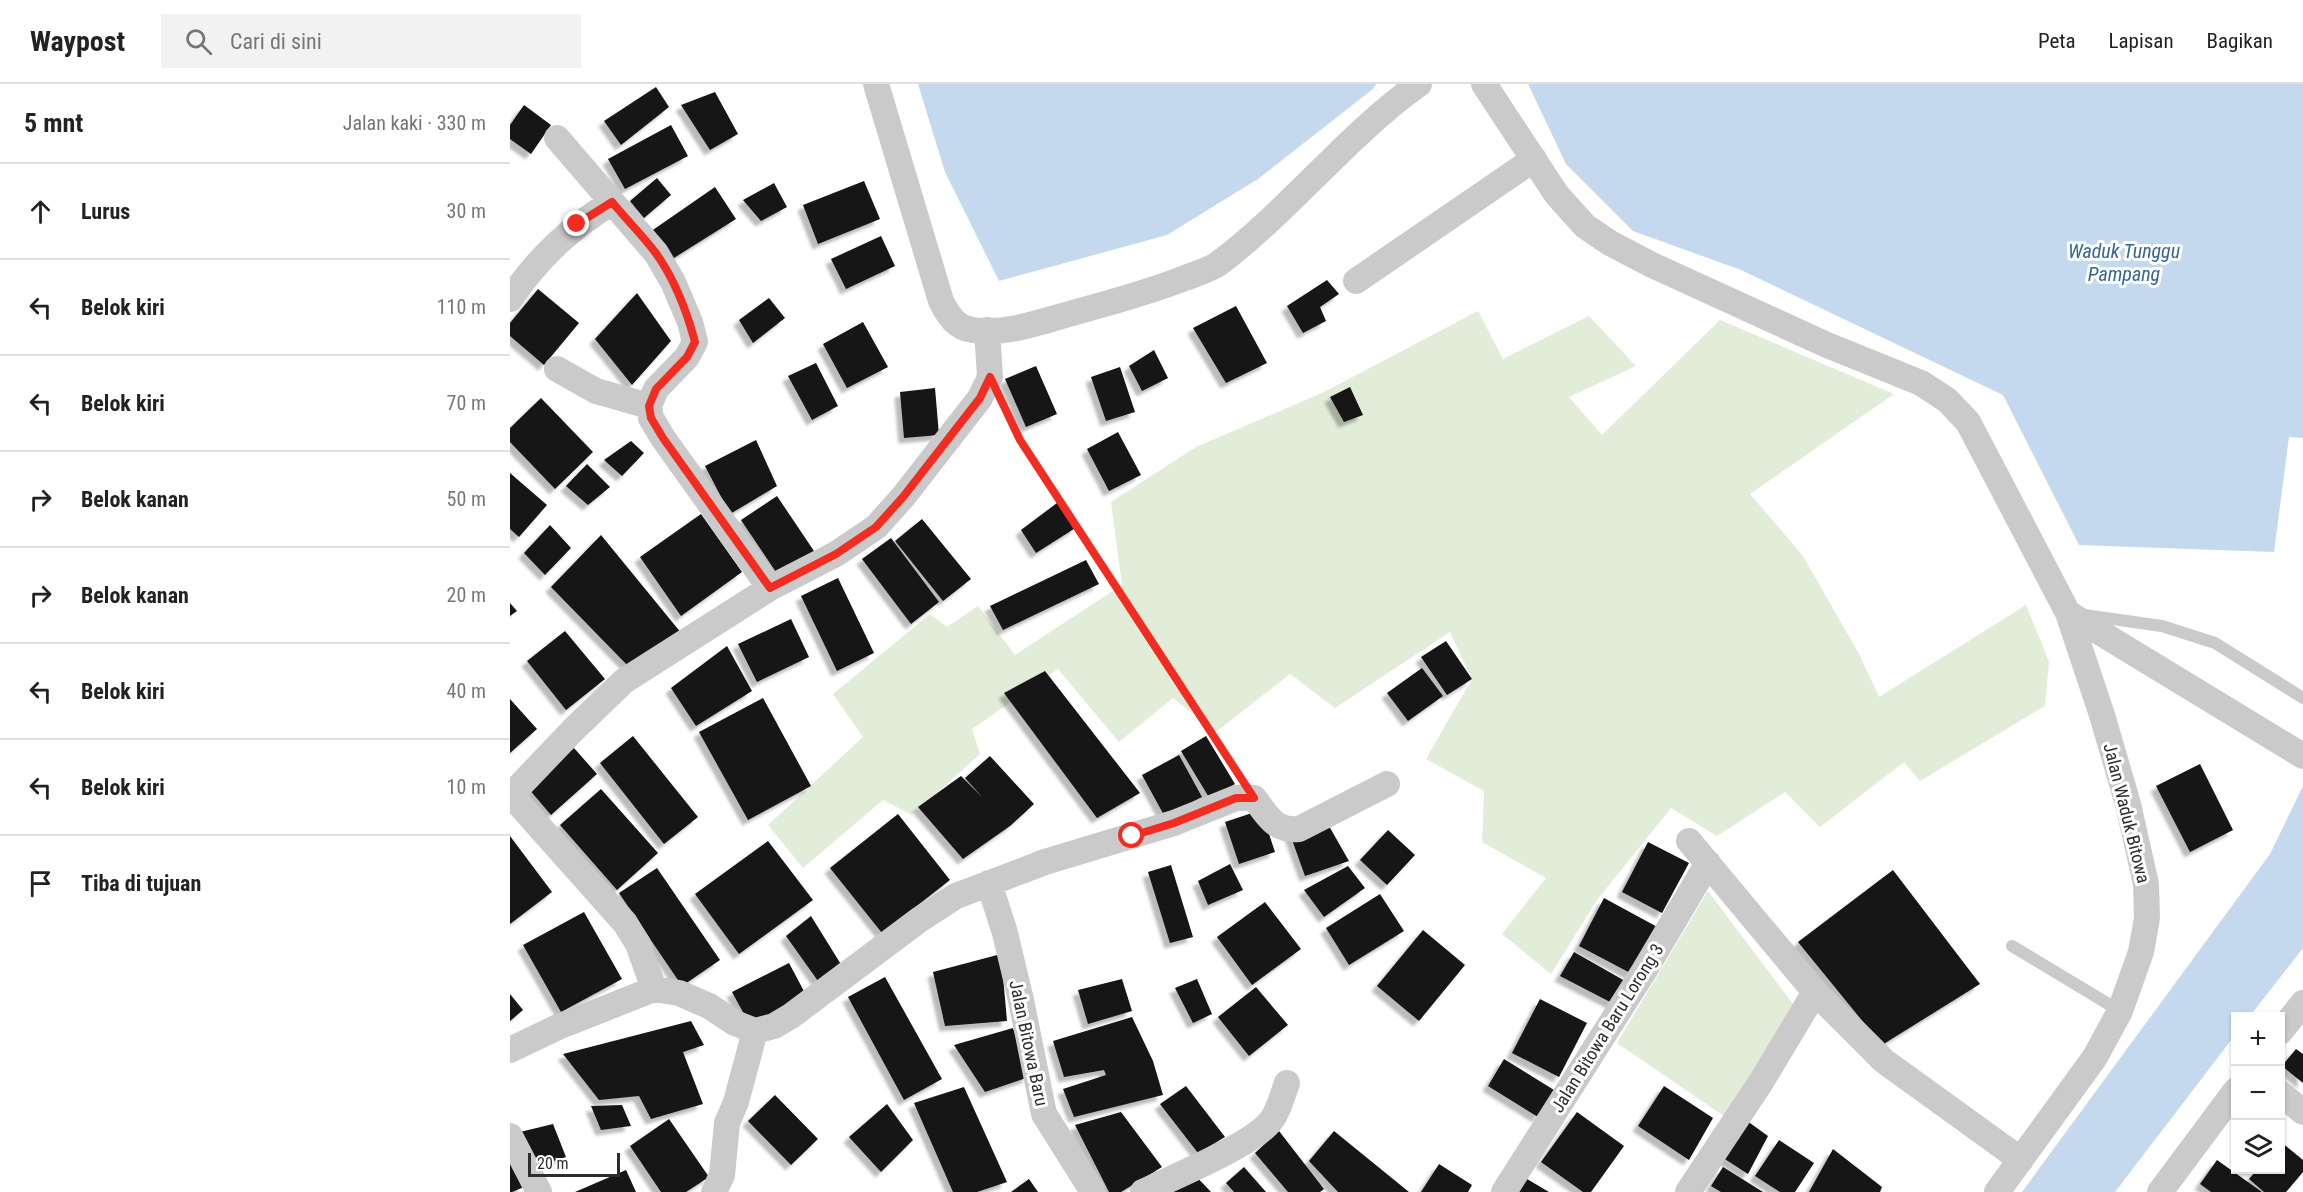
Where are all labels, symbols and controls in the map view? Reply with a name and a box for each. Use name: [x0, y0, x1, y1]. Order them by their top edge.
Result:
search box: [161, 14, 581, 68]
text: Waypost: [30, 25, 125, 58]
icon: search: [182, 25, 215, 58]
text: Cari di sini: [230, 29, 322, 54]
text: Peta: [2038, 29, 2076, 53]
text: Lapisan: [2109, 29, 2174, 53]
text: Bagikan: [2207, 29, 2273, 53]
text: 5 mnt: [24, 108, 83, 138]
text: Jalan kaki · 330 m: [343, 111, 486, 135]
icon: ahead: [24, 195, 57, 228]
text: Lurus: [81, 199, 130, 224]
text: 30 m: [447, 199, 486, 223]
route end: [563, 210, 589, 236]
water label: Waduk Tunggu Pampang: [2068, 239, 2180, 286]
icon: left: [24, 291, 57, 324]
text: Belok kiri: [81, 295, 165, 320]
text: 110 m: [437, 295, 486, 319]
icon: left: [24, 387, 57, 420]
text: Belok kiri: [81, 391, 165, 416]
text: 70 m: [447, 391, 486, 415]
icon: right: [24, 483, 57, 516]
text: Belok kanan: [81, 487, 189, 512]
text: 50 m: [447, 487, 486, 511]
icon: right: [24, 579, 57, 612]
text: Belok kanan: [81, 583, 189, 608]
text: 20 m: [447, 583, 486, 607]
icon: left: [24, 675, 57, 708]
text: Belok kiri: [81, 679, 165, 704]
text: 40 m: [447, 679, 486, 703]
street label: Jalan Waduk Bitowa: [2099, 741, 2155, 885]
icon: left: [24, 771, 57, 804]
text: Belok kiri: [81, 775, 165, 800]
text: 10 m: [447, 775, 486, 799]
route start: [1118, 822, 1144, 848]
icon: arrive: [24, 867, 57, 900]
text: Tiba di tujuan: [81, 871, 201, 896]
street label: Jalan Bitowa Baru Lorong 3: [1546, 940, 1668, 1116]
street label: Jalan Bitowa Baru: [1005, 978, 1053, 1108]
map controls: [2231, 1012, 2285, 1174]
button: +: [2231, 1012, 2285, 1066]
button: −: [2231, 1066, 2285, 1120]
button: layers: [2231, 1120, 2285, 1174]
scale bar: [528, 1150, 620, 1178]
text: 20 m: [537, 1154, 569, 1173]

